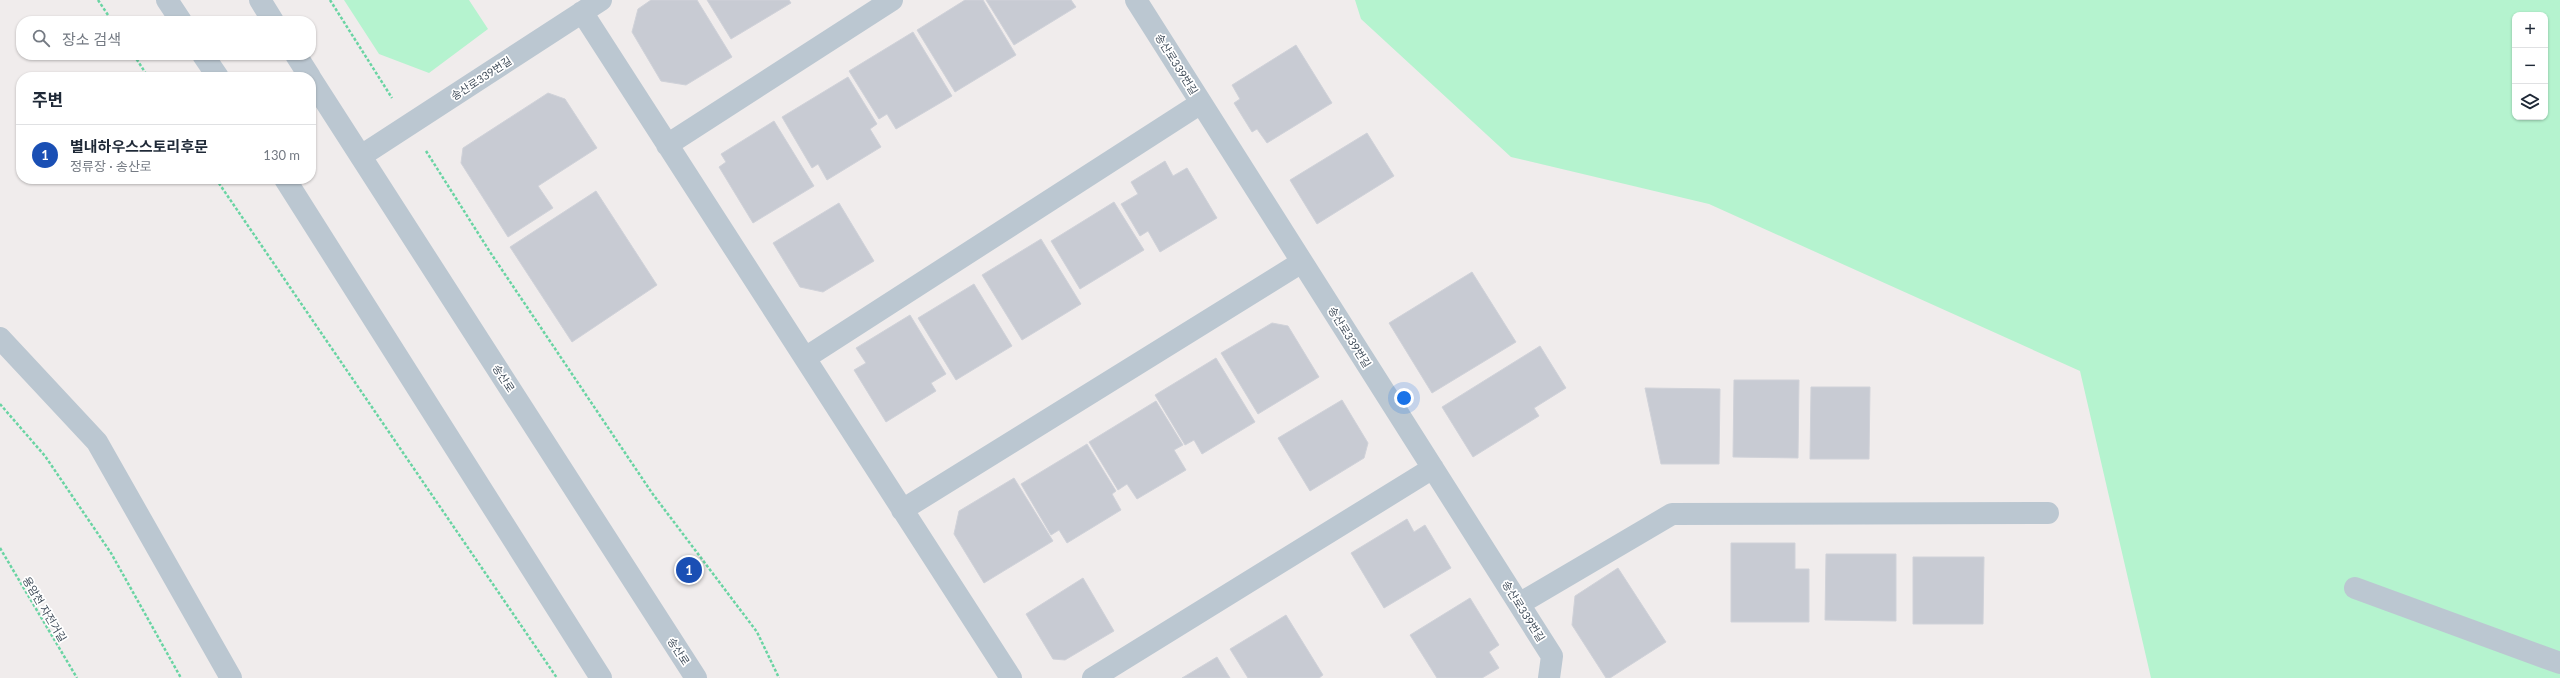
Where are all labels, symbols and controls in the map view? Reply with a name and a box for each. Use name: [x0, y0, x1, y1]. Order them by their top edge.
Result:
map controls: [2512, 12, 2548, 120]
button: +: [2512, 12, 2548, 48]
search box: [16, 16, 316, 60]
icon: search: [30, 27, 52, 49]
text: 장소 검색: [62, 30, 121, 48]
street label: 송산로339번길: [1153, 31, 1201, 97]
button: −: [2512, 48, 2548, 84]
street label: 송산로339번길: [448, 54, 514, 102]
button: layers: [2512, 84, 2548, 120]
text: 주변: [32, 89, 63, 110]
text: 별내하우스스토리후문: [70, 137, 208, 155]
text: 1: [41, 147, 49, 163]
text: 130 m: [263, 147, 300, 163]
text: 정류장 · 송산로: [70, 158, 152, 174]
street label: 송산로339번길: [1326, 304, 1374, 370]
street label: 송산로: [490, 362, 518, 394]
your location: [1394, 388, 1414, 408]
pin: 1: [676, 555, 702, 585]
street label: 용암천 자전거길: [20, 574, 70, 644]
street label: 송산로339번길: [1500, 578, 1548, 644]
street label: 송산로: [665, 635, 693, 667]

